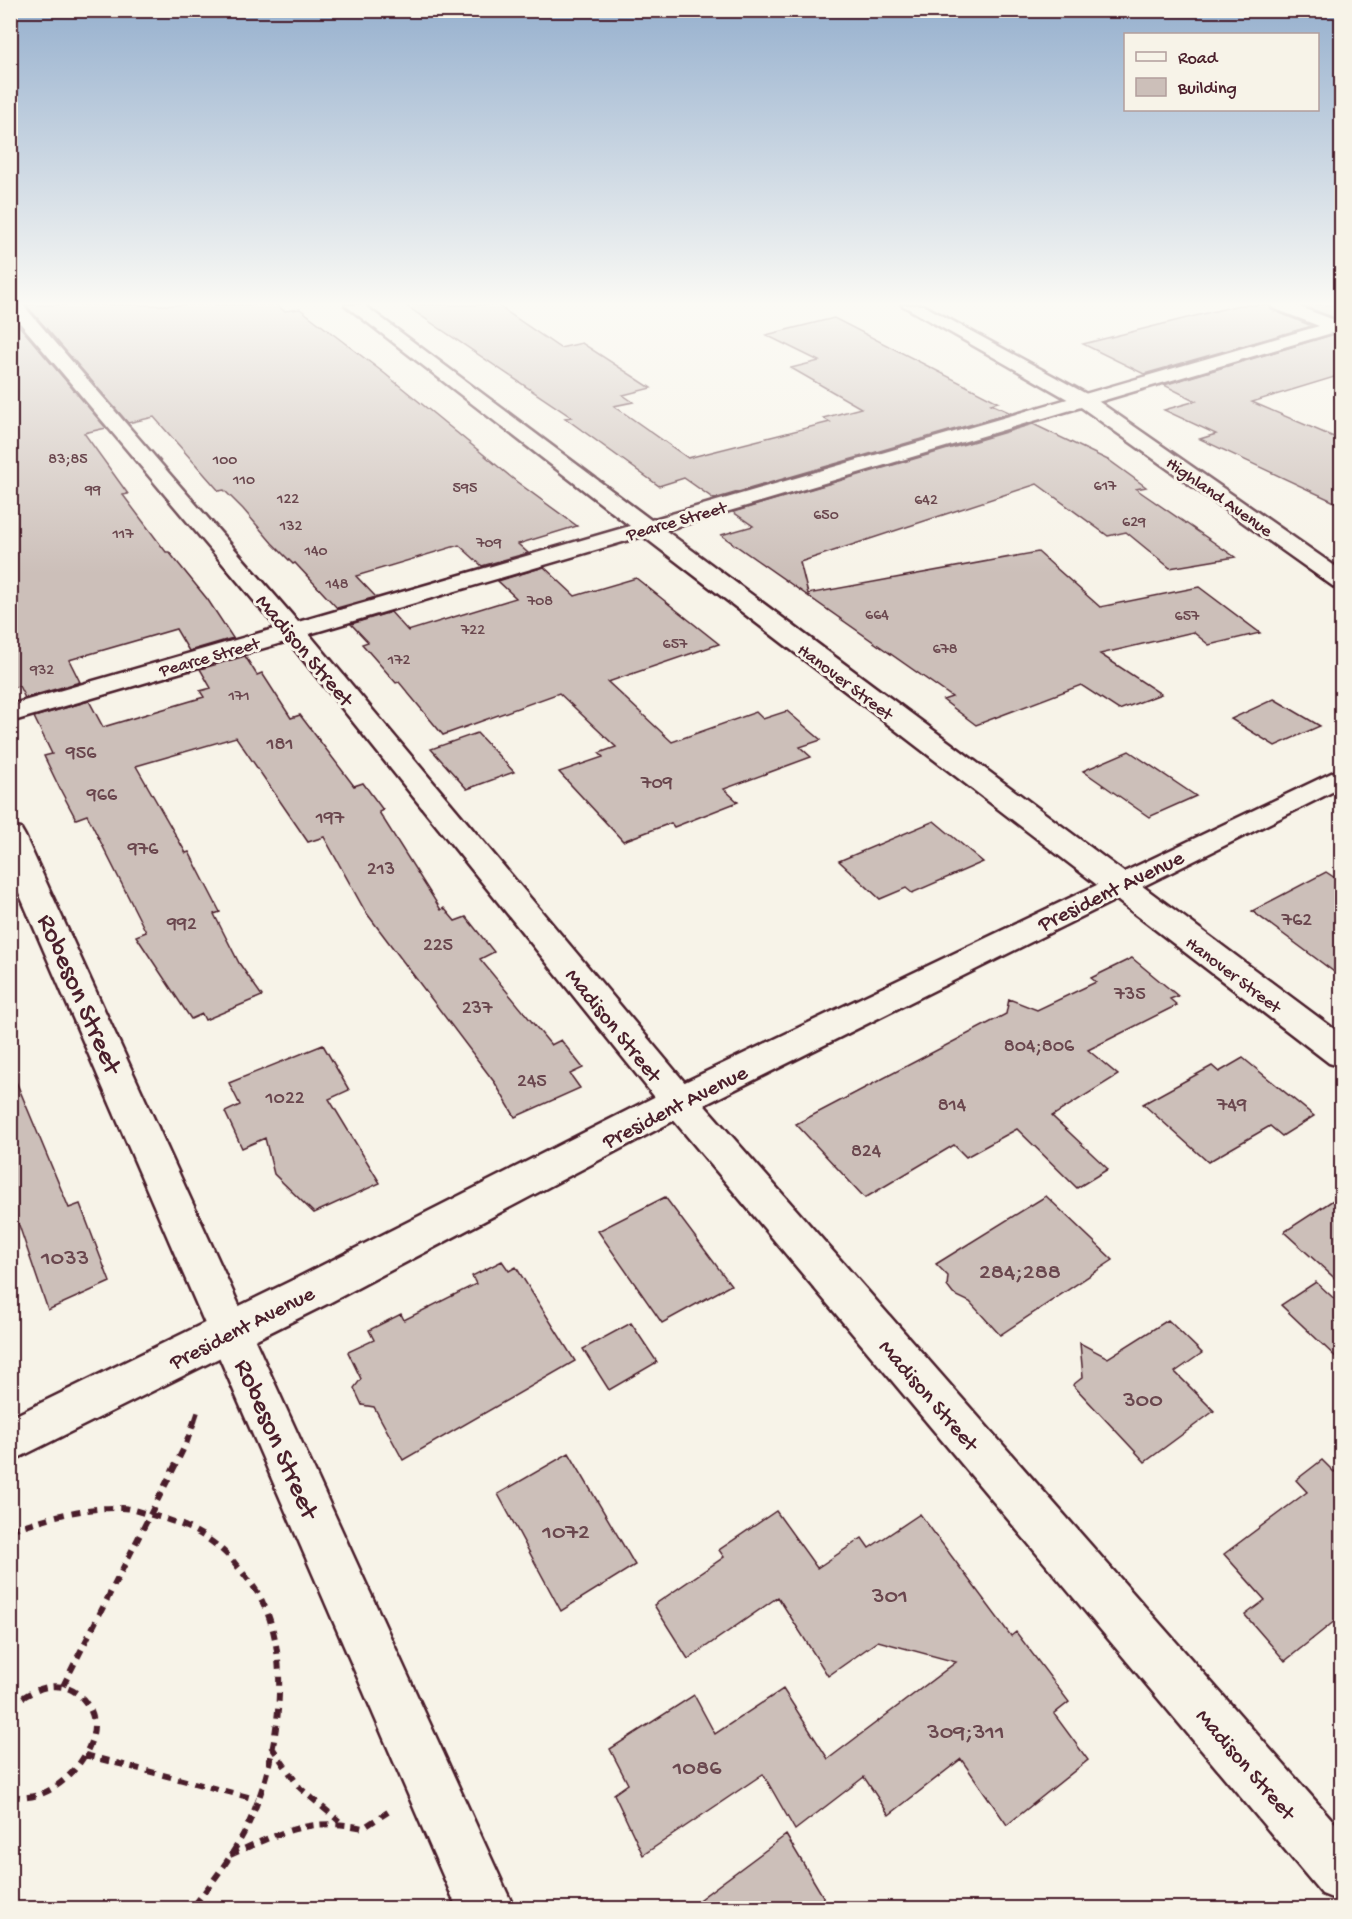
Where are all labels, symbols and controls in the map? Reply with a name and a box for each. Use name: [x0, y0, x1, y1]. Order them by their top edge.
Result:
legend: [1124, 33, 1319, 111]
text: Road: [1178, 49, 1219, 70]
text: Building: [1177, 79, 1237, 100]
house number: 83;85: [48, 451, 88, 470]
house number: 100: [212, 452, 237, 471]
street label: Highland Avenue: [1161, 453, 1277, 543]
house number: 110: [232, 472, 255, 491]
house number: 617: [1094, 478, 1117, 497]
house number: 595: [453, 480, 477, 499]
house number: 99: [84, 482, 101, 501]
house number: 122: [276, 491, 299, 510]
house number: 642: [914, 492, 938, 511]
street label: Pearce Street: [623, 498, 731, 547]
house number: 650: [813, 507, 839, 526]
house number: 629: [1122, 514, 1146, 533]
house number: 132: [279, 518, 302, 537]
house number: 117: [111, 526, 134, 545]
house number: 709: [475, 535, 502, 554]
house number: 140: [303, 543, 328, 562]
house number: 148: [325, 576, 349, 595]
street label: Madison Street: [248, 590, 359, 715]
house number: 708: [526, 593, 553, 612]
house number: 664: [865, 607, 889, 626]
house number: 657: [1175, 608, 1200, 627]
house number: 722: [460, 622, 485, 641]
street label: Pearce Street: [156, 634, 264, 683]
house number: 657: [663, 636, 688, 655]
street label: Hanover Street: [793, 640, 898, 727]
house number: 678: [932, 641, 958, 660]
house number: 172: [387, 652, 410, 671]
house number: 932: [29, 662, 54, 681]
house number: 171: [227, 688, 250, 707]
house number: 181: [265, 734, 294, 757]
house number: 956: [65, 743, 97, 766]
house number: 709: [640, 773, 673, 796]
house number: 966: [86, 785, 118, 808]
house number: 197: [315, 808, 345, 831]
house number: 976: [127, 839, 159, 862]
street label: President Avenue: [1034, 846, 1190, 940]
house number: 213: [367, 859, 395, 882]
street label: Robeson Street: [28, 910, 128, 1081]
house number: 762: [1281, 910, 1312, 933]
house number: 992: [166, 914, 197, 937]
street label: Hanover Street: [1181, 933, 1286, 1020]
house number: 225: [423, 935, 453, 958]
street label: Madison Street: [558, 964, 667, 1090]
house number: 735: [1113, 984, 1146, 1007]
house number: 237: [462, 998, 493, 1021]
house number: 804;806: [1004, 1036, 1075, 1059]
street label: President Avenue: [598, 1061, 753, 1157]
house number: 245: [517, 1071, 547, 1094]
house number: 1022: [264, 1088, 305, 1111]
house number: 814: [938, 1095, 967, 1118]
house number: 749: [1216, 1095, 1247, 1118]
house number: 824: [851, 1141, 882, 1164]
house number: 1033: [40, 1245, 89, 1274]
house number: 284;288: [979, 1259, 1061, 1288]
street label: President Avenue: [165, 1282, 320, 1378]
street label: Madison Street: [872, 1336, 984, 1459]
street label: Robeson Street: [225, 1355, 325, 1526]
house number: 300: [1122, 1387, 1163, 1416]
house number: 1072: [541, 1519, 590, 1548]
house number: 301: [871, 1583, 908, 1612]
street label: Madison Street: [1189, 1705, 1301, 1828]
house number: 309;311: [926, 1719, 1005, 1748]
house number: 1086: [672, 1755, 722, 1784]

